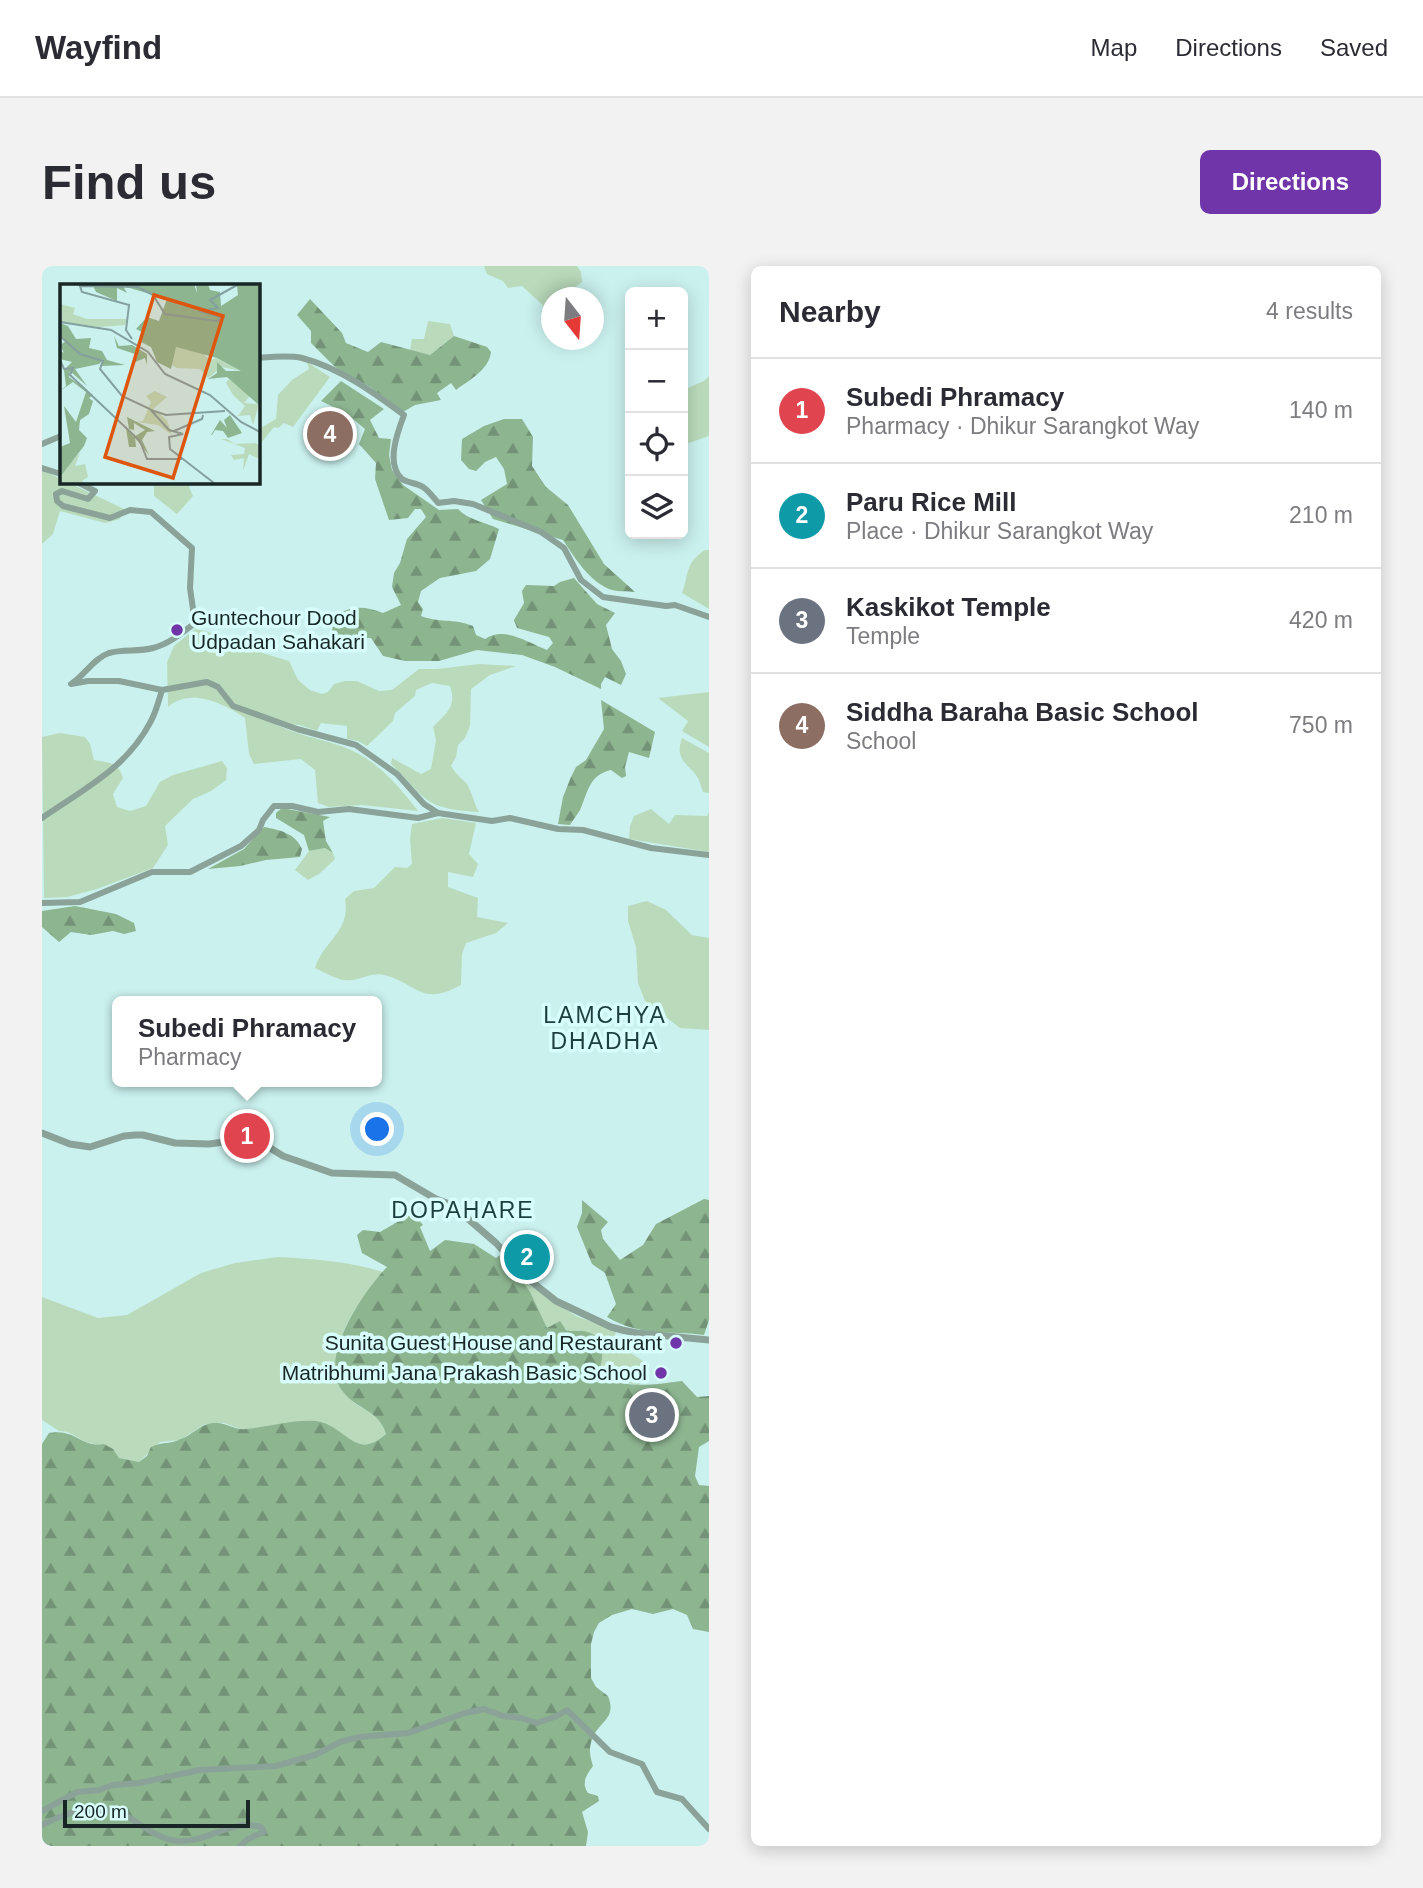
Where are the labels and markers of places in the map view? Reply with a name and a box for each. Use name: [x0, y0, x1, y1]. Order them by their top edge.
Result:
pin: 4: [307, 408, 353, 460]
place label: Guntechour Dood Udpadan Sahakari: [191, 606, 365, 653]
marker: Guntechour Dood Udpadan Sahakari: [169, 622, 185, 638]
pin: 1: [224, 1110, 270, 1162]
pin: 2: [504, 1231, 550, 1283]
place label: Sunita Guest House and Restaurant: [325, 1331, 662, 1354]
marker: Sunita Guest House and Restaurant: [668, 1335, 684, 1351]
place label: Matribhumi Jana Prakash Basic School: [282, 1361, 647, 1384]
marker: Matribhumi Jana Prakash Basic School: [653, 1365, 669, 1381]
pin: 3: [629, 1389, 675, 1441]

